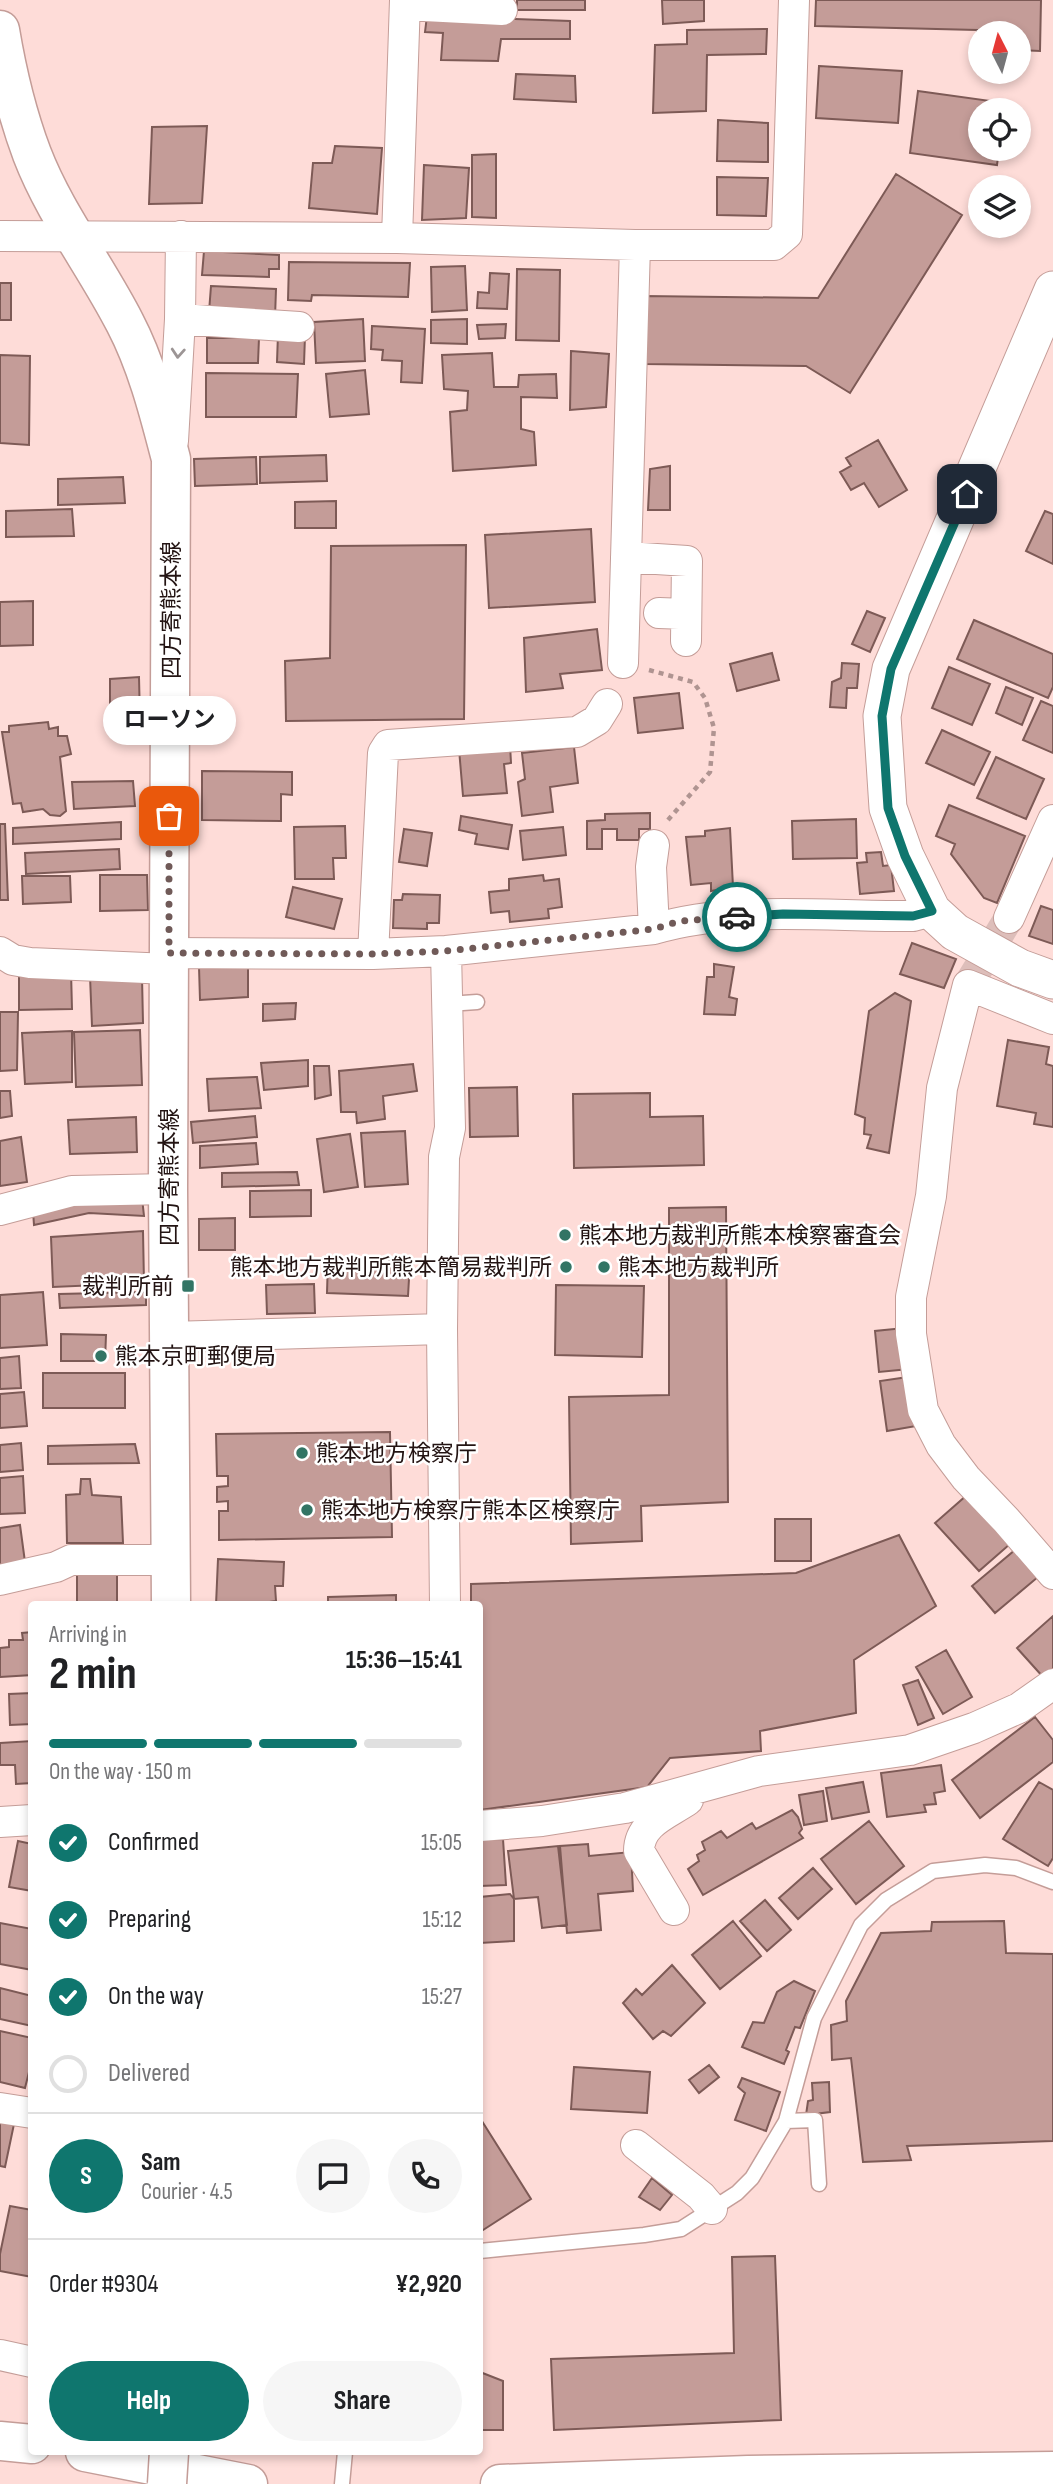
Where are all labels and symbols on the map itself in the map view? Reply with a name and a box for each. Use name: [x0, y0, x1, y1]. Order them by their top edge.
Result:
north arrow: [968, 21, 1031, 84]
one-way arrow: [171, 347, 186, 358]
pin: [937, 464, 997, 524]
street label: 四方寄熊本線: [158, 541, 186, 679]
callout: ローソン: [102, 697, 235, 746]
pin: [139, 786, 199, 846]
courier: [702, 882, 772, 952]
street label: 四方寄熊本線: [156, 1108, 184, 1246]
place label: 熊本地方裁判所熊本検察審査会: [579, 1222, 901, 1250]
marker: 熊本地方裁判所熊本検察審査会: [557, 1227, 573, 1243]
place label: 熊本地方裁判所熊本簡易裁判所: [230, 1254, 552, 1282]
place label: 熊本地方裁判所: [618, 1254, 779, 1282]
marker: 熊本地方裁判所熊本簡易裁判所: [558, 1259, 574, 1275]
marker: 熊本地方裁判所: [596, 1259, 612, 1275]
place label: 裁判所前: [82, 1273, 174, 1301]
marker: 裁判所前: [180, 1278, 196, 1294]
place label: 熊本京町郵便局: [115, 1343, 276, 1371]
marker: 熊本京町郵便局: [93, 1348, 109, 1364]
place label: 熊本地方検察庁: [316, 1440, 477, 1468]
marker: 熊本地方検察庁: [294, 1445, 310, 1461]
place label: 熊本地方検察庁熊本区検察庁: [321, 1497, 620, 1525]
marker: 熊本地方検察庁熊本区検察庁: [299, 1502, 315, 1518]

